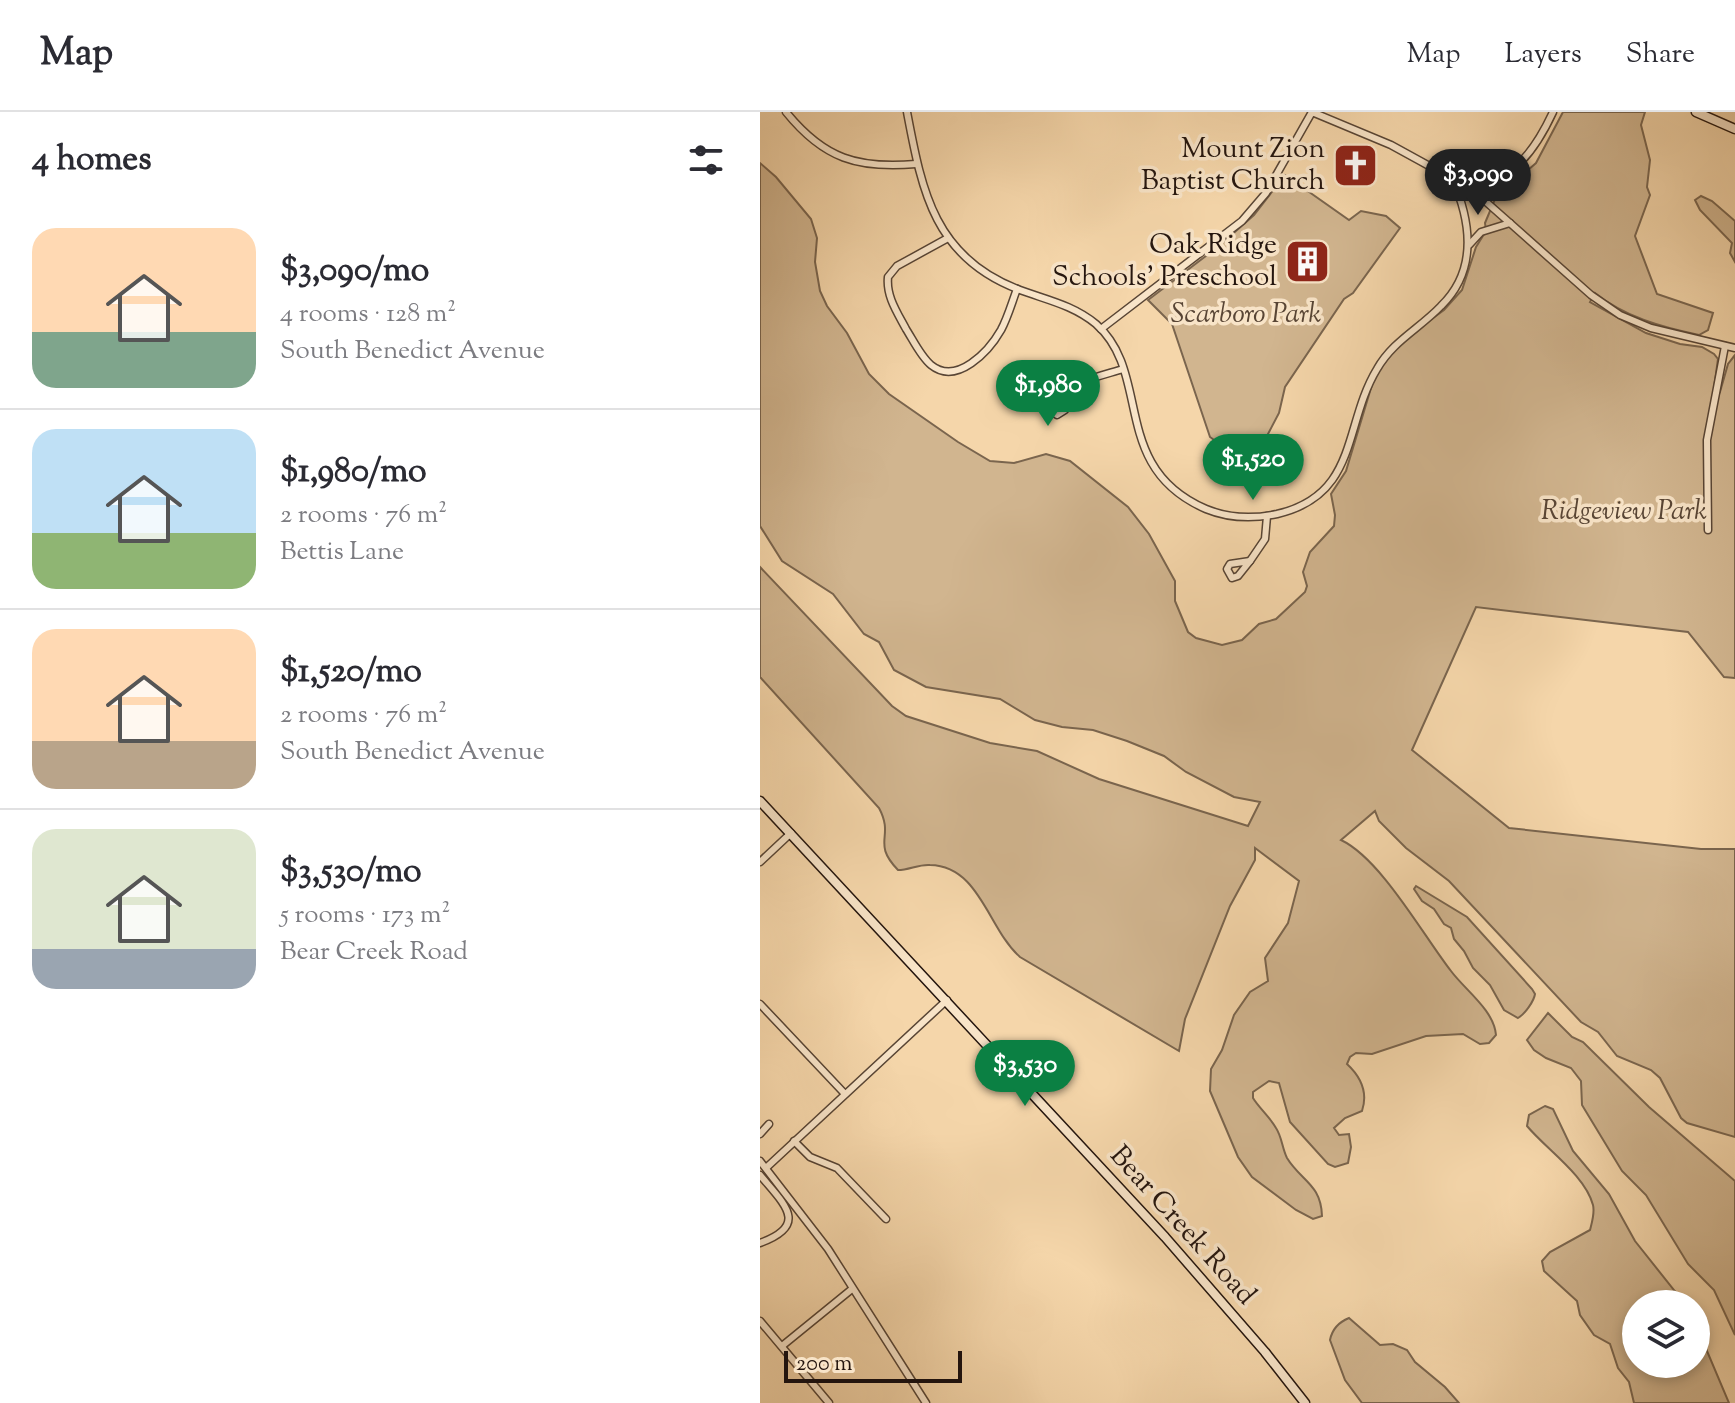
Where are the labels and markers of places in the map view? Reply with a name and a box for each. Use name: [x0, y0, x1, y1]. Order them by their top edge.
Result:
place label: Mount Zion Baptist Church: [1141, 130, 1325, 202]
church icon: Mount Zion Baptist Church: [1332, 142, 1380, 190]
pin: $3,090: [1413, 149, 1543, 217]
place label: Oak Ridge Schools' Preschool: [1052, 226, 1277, 298]
building icon: Oak Ridge Schools' Preschool: [1284, 238, 1332, 286]
pin: $1,980: [983, 360, 1113, 428]
pin: $1,520: [1188, 434, 1318, 502]
pin: $3,530: [960, 1040, 1090, 1108]

